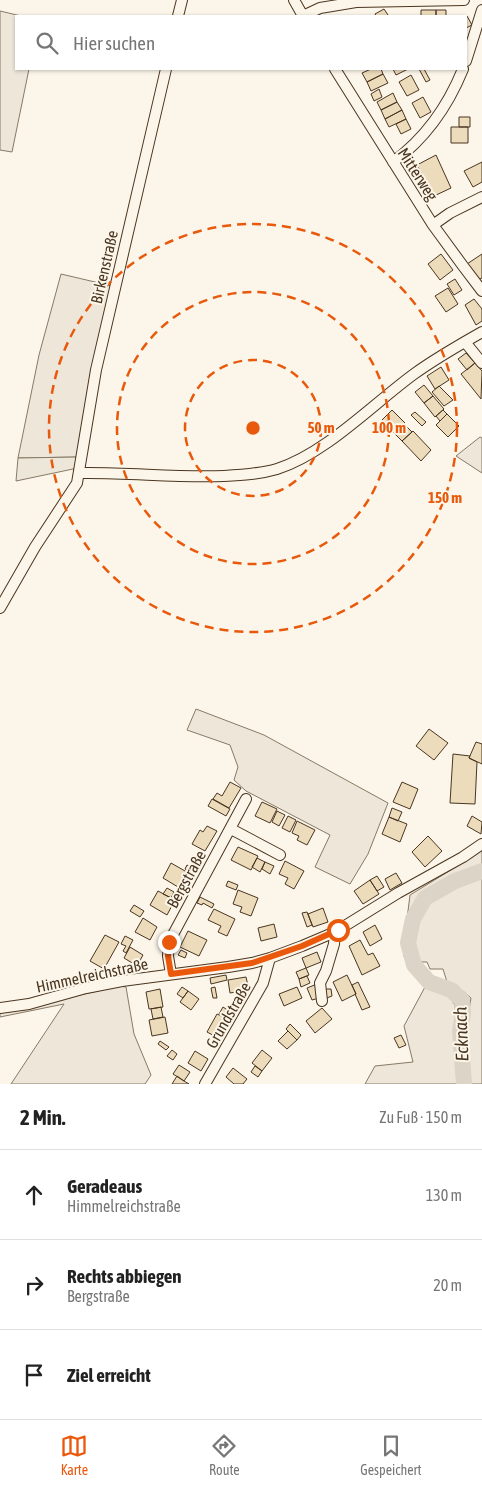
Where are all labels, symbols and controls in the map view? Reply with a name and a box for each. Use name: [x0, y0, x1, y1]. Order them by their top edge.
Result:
search box: [15, 15, 467, 70]
icon: search: [33, 29, 61, 57]
text: Hier suchen: [73, 32, 155, 54]
street label: Mitterweg: [394, 144, 442, 204]
street label: Birkenstraße: [87, 229, 121, 305]
centre of rings: [244, 419, 262, 437]
text: 50 m: [308, 419, 335, 436]
text: 100 m: [372, 419, 406, 436]
text: 150 m: [428, 489, 462, 506]
street label: Bergstraße: [163, 847, 210, 911]
route start: [327, 919, 350, 942]
route end: [158, 931, 181, 954]
street label: Himmelreichstraße: [34, 954, 150, 996]
street label: Grundstraße: [202, 979, 254, 1051]
water label: Ecknach: [450, 1006, 472, 1062]
text: 2 Min.: [20, 1105, 66, 1129]
text: Zu Fuß · 150 m: [379, 1108, 462, 1126]
text: Geradeaus: [67, 1175, 142, 1197]
icon: ahead: [20, 1181, 48, 1209]
text: 130 m: [426, 1186, 462, 1204]
text: Himmelreichstraße: [67, 1197, 181, 1215]
text: Rechts abbiegen: [67, 1265, 182, 1287]
icon: right: [20, 1271, 48, 1299]
text: 20 m: [433, 1276, 462, 1294]
text: Bergstraße: [67, 1287, 130, 1305]
icon: arrive: [20, 1361, 48, 1389]
text: Ziel erreicht: [67, 1364, 151, 1386]
tab: Karte: [60, 1432, 88, 1478]
tab: Route: [209, 1432, 240, 1478]
tab: Gespeichert: [360, 1432, 422, 1478]

